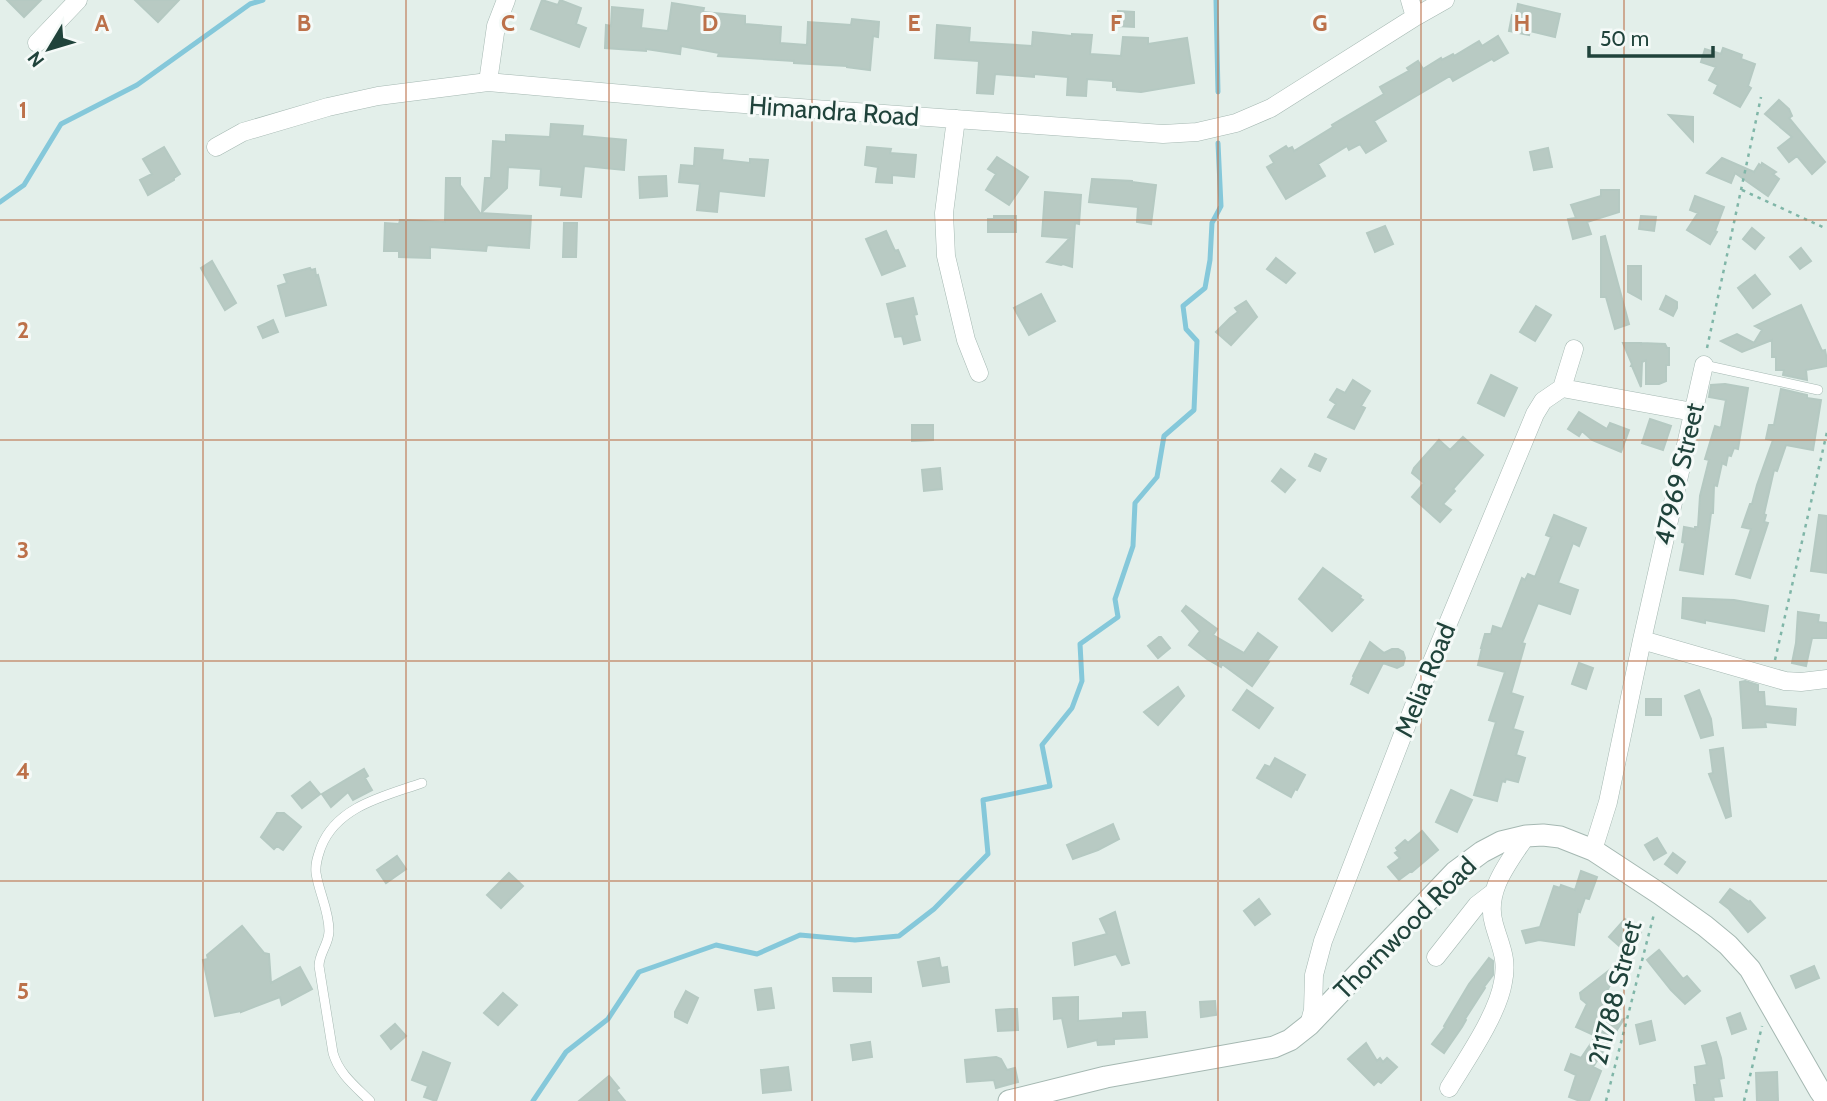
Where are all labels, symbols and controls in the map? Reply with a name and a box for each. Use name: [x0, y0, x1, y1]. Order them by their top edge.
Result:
text: A: [95, 9, 110, 37]
text: B: [297, 9, 311, 37]
text: C: [501, 9, 515, 37]
text: D: [702, 9, 718, 37]
text: E: [907, 9, 921, 37]
text: F: [1110, 9, 1122, 37]
text: G: [1312, 9, 1328, 37]
text: H: [1514, 9, 1530, 37]
north arrow: [14, 14, 84, 84]
scale bar: [1589, 14, 1713, 58]
text: 50 m: [1600, 26, 1649, 51]
text: N: [23, 47, 49, 72]
street label: Himandra Road: [748, 89, 920, 133]
text: 1: [19, 96, 27, 124]
text: 2: [17, 316, 29, 344]
street label: 47969 Street: [1647, 399, 1711, 548]
text: 3: [17, 536, 29, 564]
street label: Melia Road: [1388, 618, 1462, 742]
text: 4: [16, 757, 30, 785]
street label: Thornwood Road: [1327, 850, 1483, 1006]
street label: 211788 Street: [1582, 917, 1648, 1069]
text: 5: [17, 977, 29, 1005]

